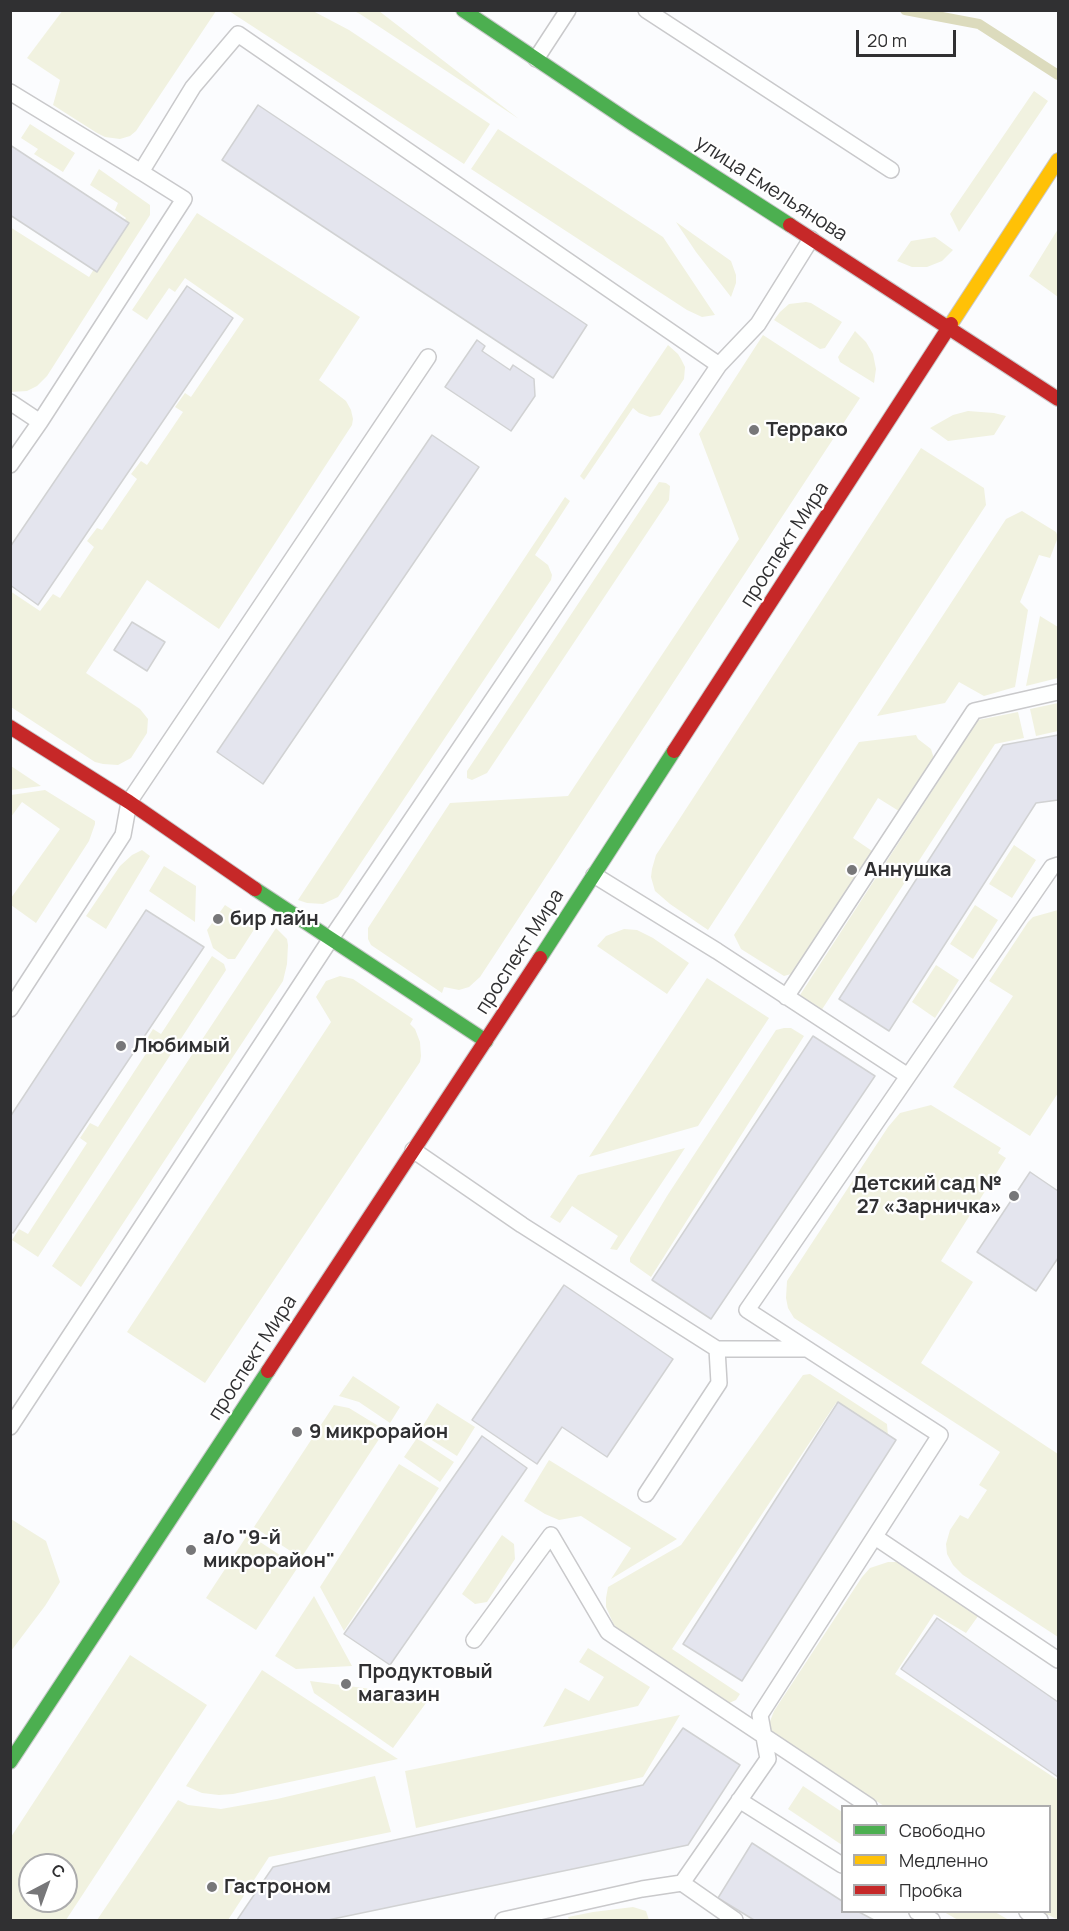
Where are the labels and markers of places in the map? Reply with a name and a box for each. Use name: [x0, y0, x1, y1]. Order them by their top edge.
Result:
place label: Террако: [766, 418, 848, 442]
marker: Террако: [747, 423, 761, 437]
place label: Аннушка: [864, 858, 952, 882]
marker: Аннушка: [845, 863, 859, 877]
place label: бир лайн: [230, 907, 319, 931]
marker: бир лайн: [211, 912, 225, 926]
place label: Любимый: [133, 1034, 230, 1058]
marker: Любимый: [114, 1039, 128, 1053]
place label: Детский сад № 27 «Зарничка»: [852, 1172, 1002, 1219]
marker: Детский сад № 27 «Зарничка»: [1007, 1189, 1021, 1203]
place label: 9 микрорайон: [309, 1420, 448, 1444]
marker: 9 микрорайон: [290, 1425, 304, 1439]
place label: а/о "9-й микрорайон": [203, 1526, 335, 1573]
marker: а/о "9-й микрорайон": [184, 1543, 198, 1557]
place label: Продуктовый магазин: [358, 1660, 493, 1707]
marker: Продуктовый магазин: [339, 1677, 353, 1691]
place label: Гастроном: [224, 1875, 331, 1899]
marker: Гастроном: [205, 1880, 219, 1894]

